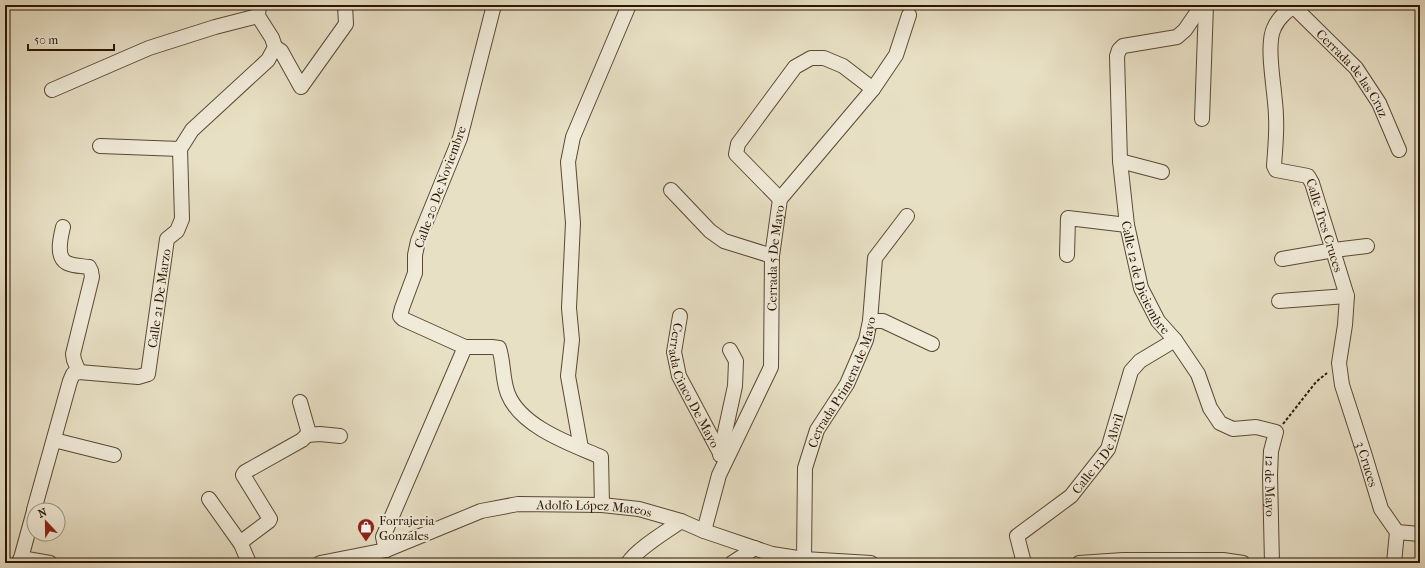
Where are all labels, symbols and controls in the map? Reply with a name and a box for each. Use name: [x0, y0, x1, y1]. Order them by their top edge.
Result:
scale bar: [28, 26, 114, 52]
street label: Cerrada de las Cruz: [1313, 26, 1392, 120]
text: 50 m: [34, 33, 58, 47]
street label: Calle 20 De Noviembre: [411, 123, 469, 250]
street label: Calle Tres Cruces: [1303, 175, 1347, 274]
street label: Cerrada 5 De Mayo: [764, 204, 787, 311]
street label: Calle 12 de Diciembre: [1119, 219, 1174, 337]
street label: Calle 21 De Marzo: [144, 247, 173, 349]
street label: Cerrada Primera de Mayo: [804, 316, 878, 449]
street label: Cerrada Cinco De Mayo: [666, 322, 723, 450]
street label: Calle 13 De Abril: [1068, 411, 1126, 496]
street label: 3 Cruces: [1353, 439, 1381, 489]
street label: 12 de Mayo: [1262, 455, 1278, 517]
street label: Adolfo López Mateos: [535, 497, 654, 520]
north arrow: [26, 502, 66, 542]
text: N: [36, 505, 49, 521]
place label: Forrajeria Gonzales: [379, 513, 436, 543]
shop icon: Forrajeria Gonzales: [356, 517, 376, 542]

